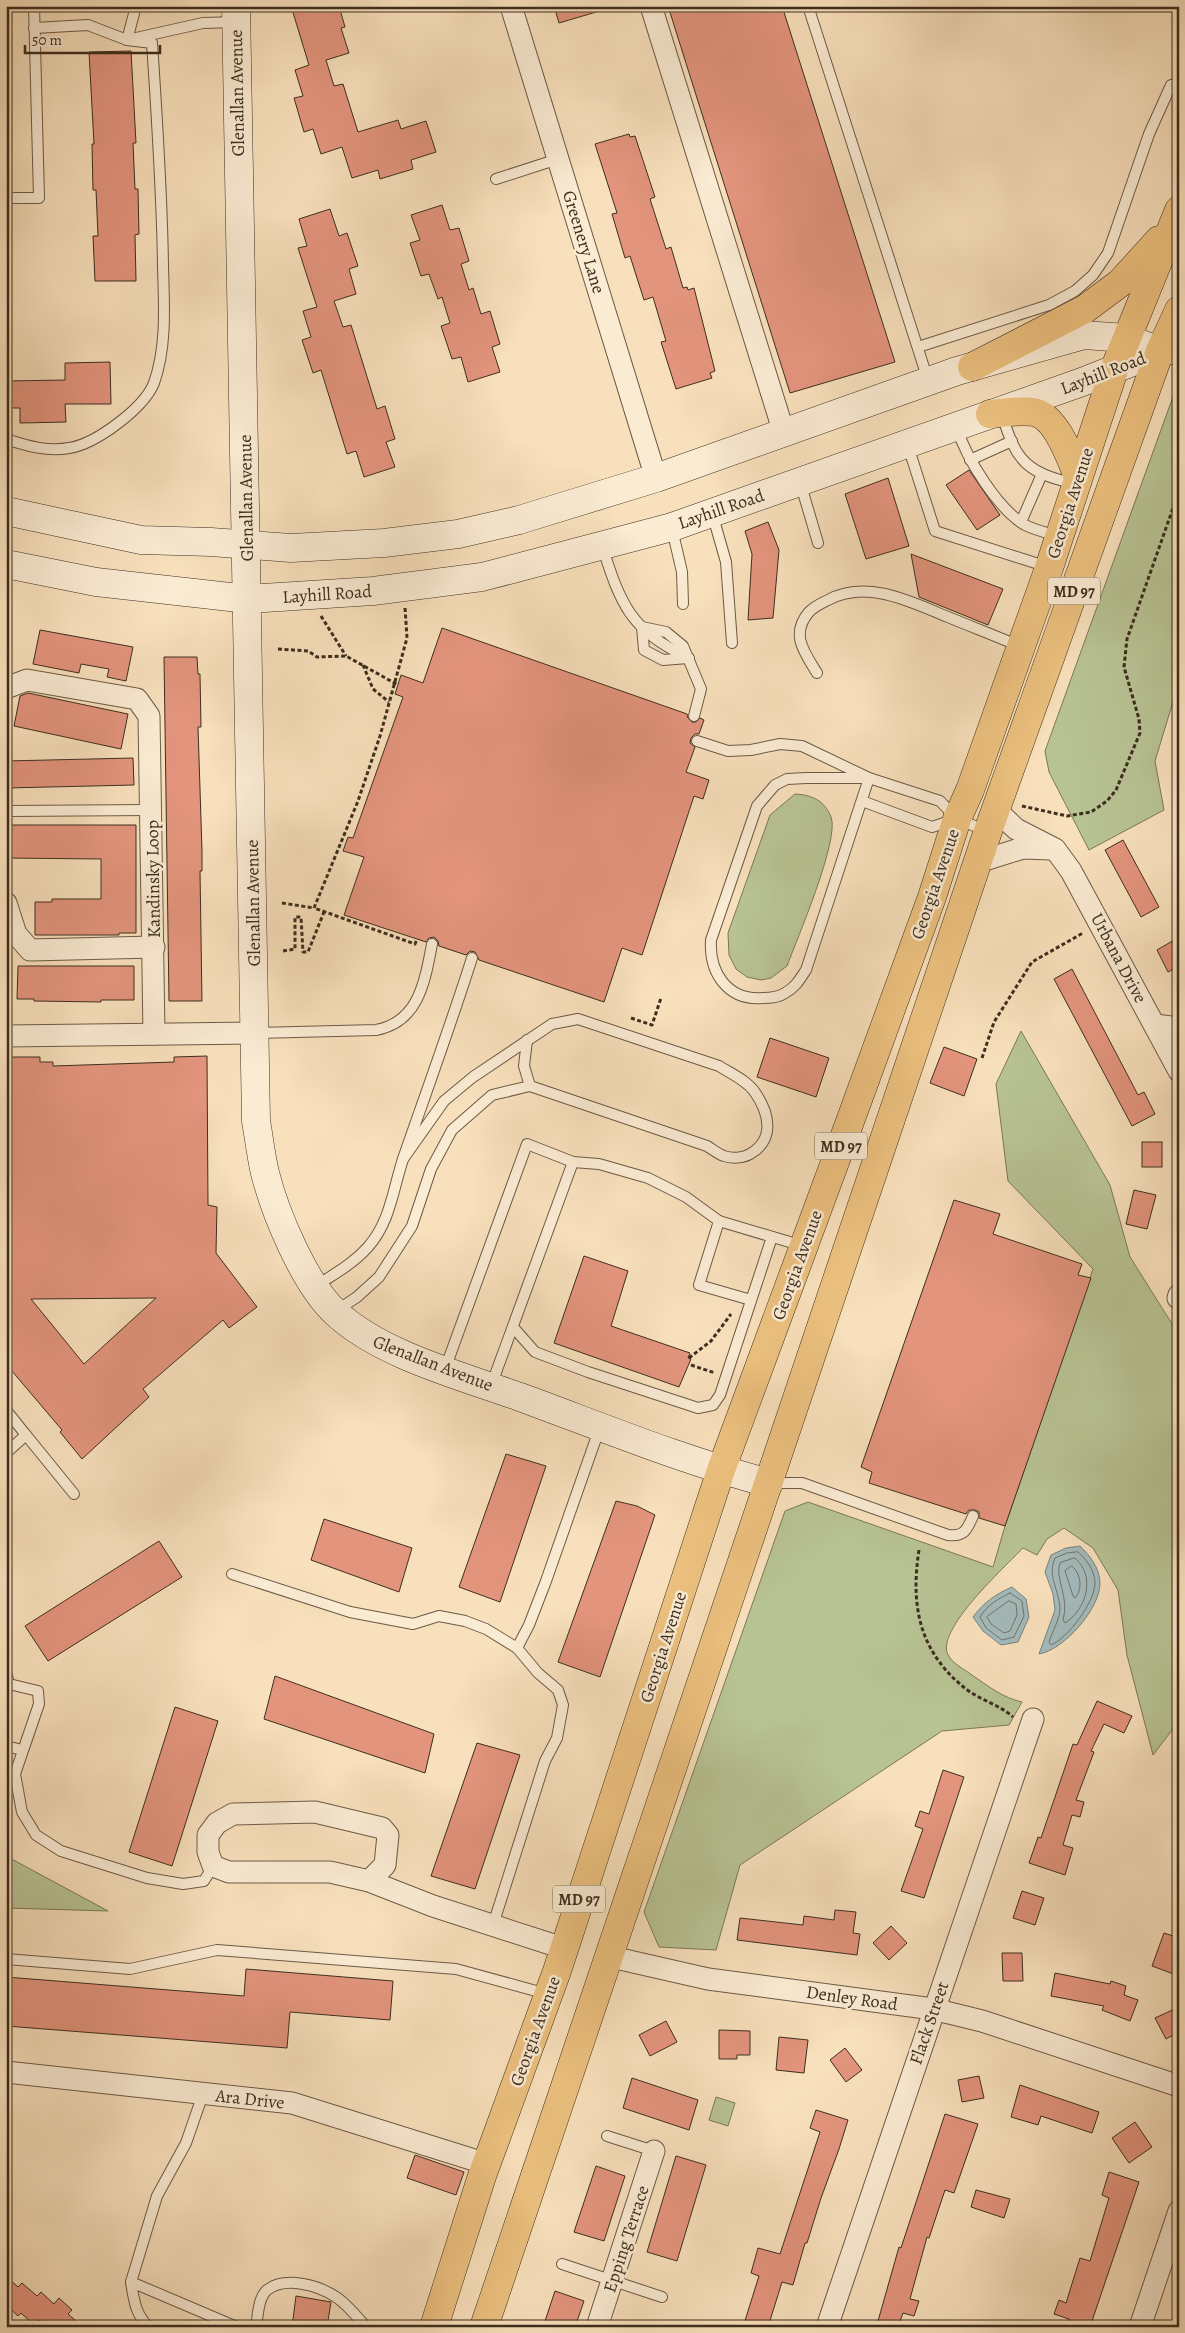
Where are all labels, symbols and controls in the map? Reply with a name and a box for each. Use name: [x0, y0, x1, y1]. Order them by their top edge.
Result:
scale bar: [25, 22, 160, 54]
street label: Glenallan Avenue: [224, 29, 250, 157]
text: 50 m: [32, 30, 62, 50]
street label: Greenery Lane: [557, 188, 611, 296]
street label: Layhill Road: [1057, 346, 1149, 400]
street label: Glenallan Avenue: [233, 434, 259, 562]
street label: Georgia Avenue: [1041, 445, 1099, 561]
street label: Layhill Road: [675, 483, 768, 535]
road number: MD 97: [1048, 578, 1100, 604]
street label: Layhill Road: [281, 579, 373, 609]
street label: Kandinsky Loop: [140, 820, 166, 938]
street label: Georgia Avenue: [905, 826, 965, 942]
street label: Glenallan Avenue: [240, 839, 266, 967]
street label: Urbana Drive: [1085, 909, 1153, 1007]
road number: MD 97: [815, 1132, 867, 1160]
street label: Georgia Avenue: [766, 1207, 828, 1323]
street label: Glenallan Avenue: [370, 1329, 496, 1397]
street label: Georgia Avenue: [634, 1589, 692, 1705]
road number: MD 97: [553, 1886, 605, 1912]
street label: Georgia Avenue: [504, 1973, 566, 2089]
street label: Flack Street: [904, 1978, 954, 2068]
street label: Denley Road: [805, 1980, 900, 2016]
street label: Ara Drive: [213, 2083, 286, 2115]
street label: Epping Terrace: [597, 2182, 655, 2296]

